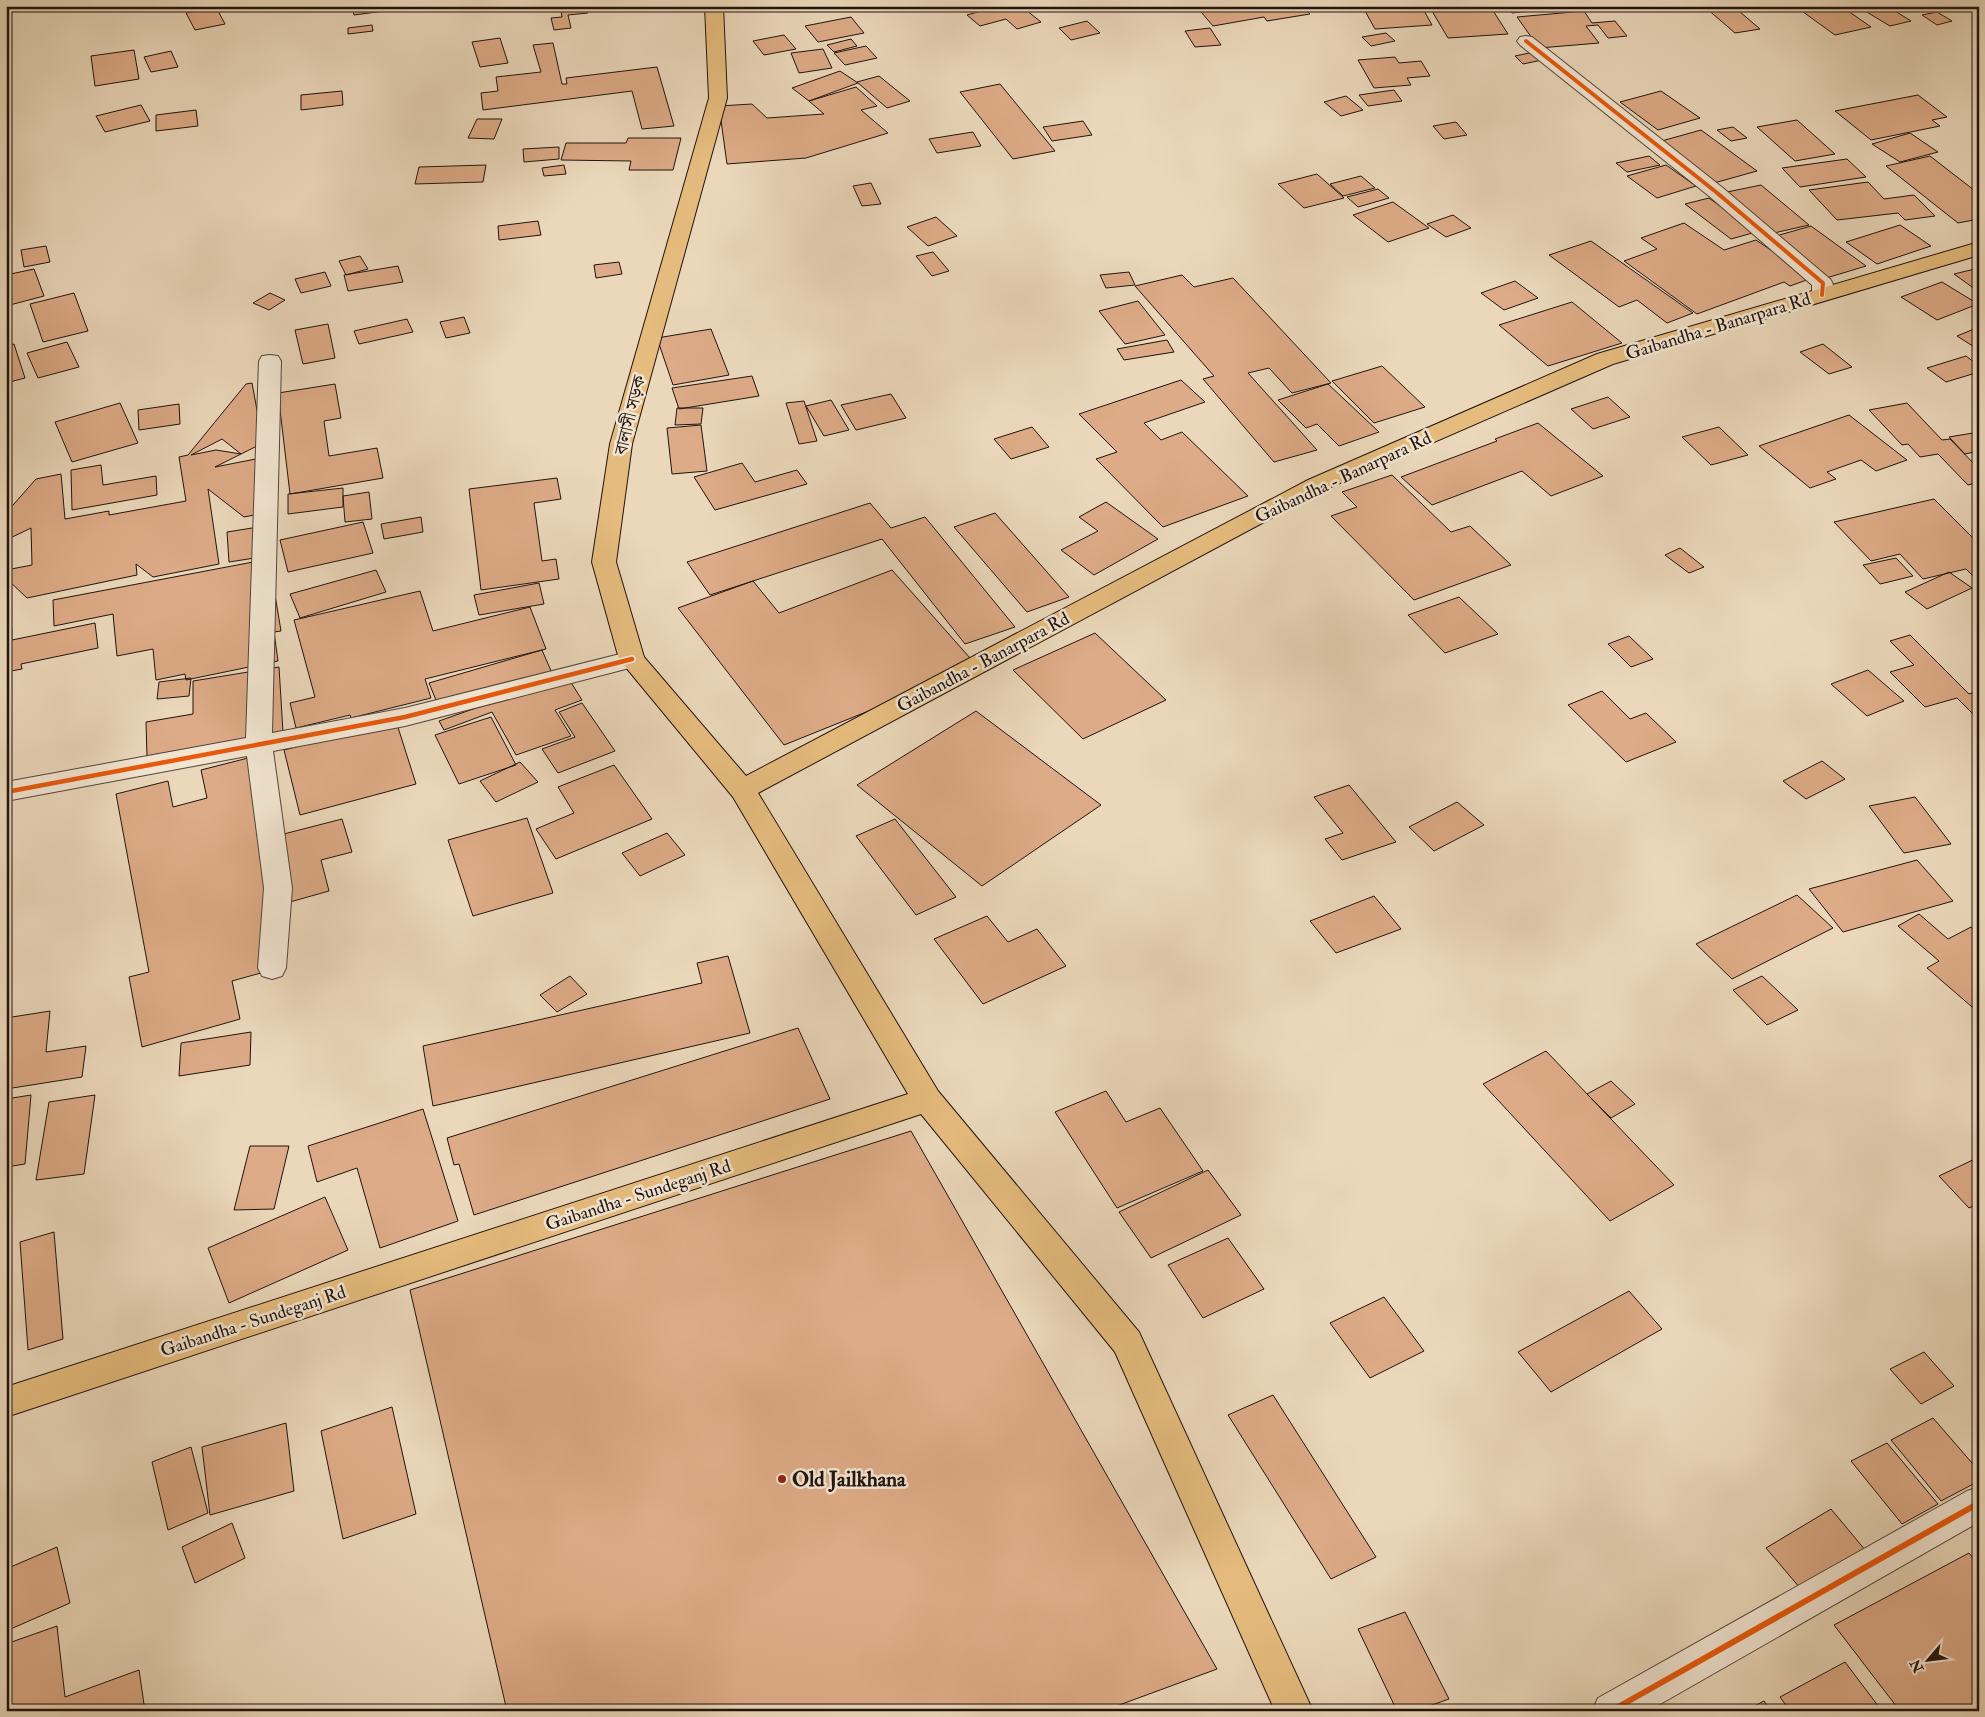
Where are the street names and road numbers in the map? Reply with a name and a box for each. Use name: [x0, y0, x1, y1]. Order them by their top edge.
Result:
street label: Gaibandha - Banarpara Rd: [1623, 287, 1814, 366]
street label: বালাসী সড়ক: [609, 372, 652, 458]
street label: Gaibandha - Banarpara Rd: [1251, 426, 1435, 528]
street label: Gaibandha - Banarpara Rd: [893, 607, 1074, 718]
street label: Gaibandha - Sundeganj Rd: [543, 1155, 734, 1236]
street label: Gaibandha - Sundeganj Rd: [158, 1281, 349, 1362]

